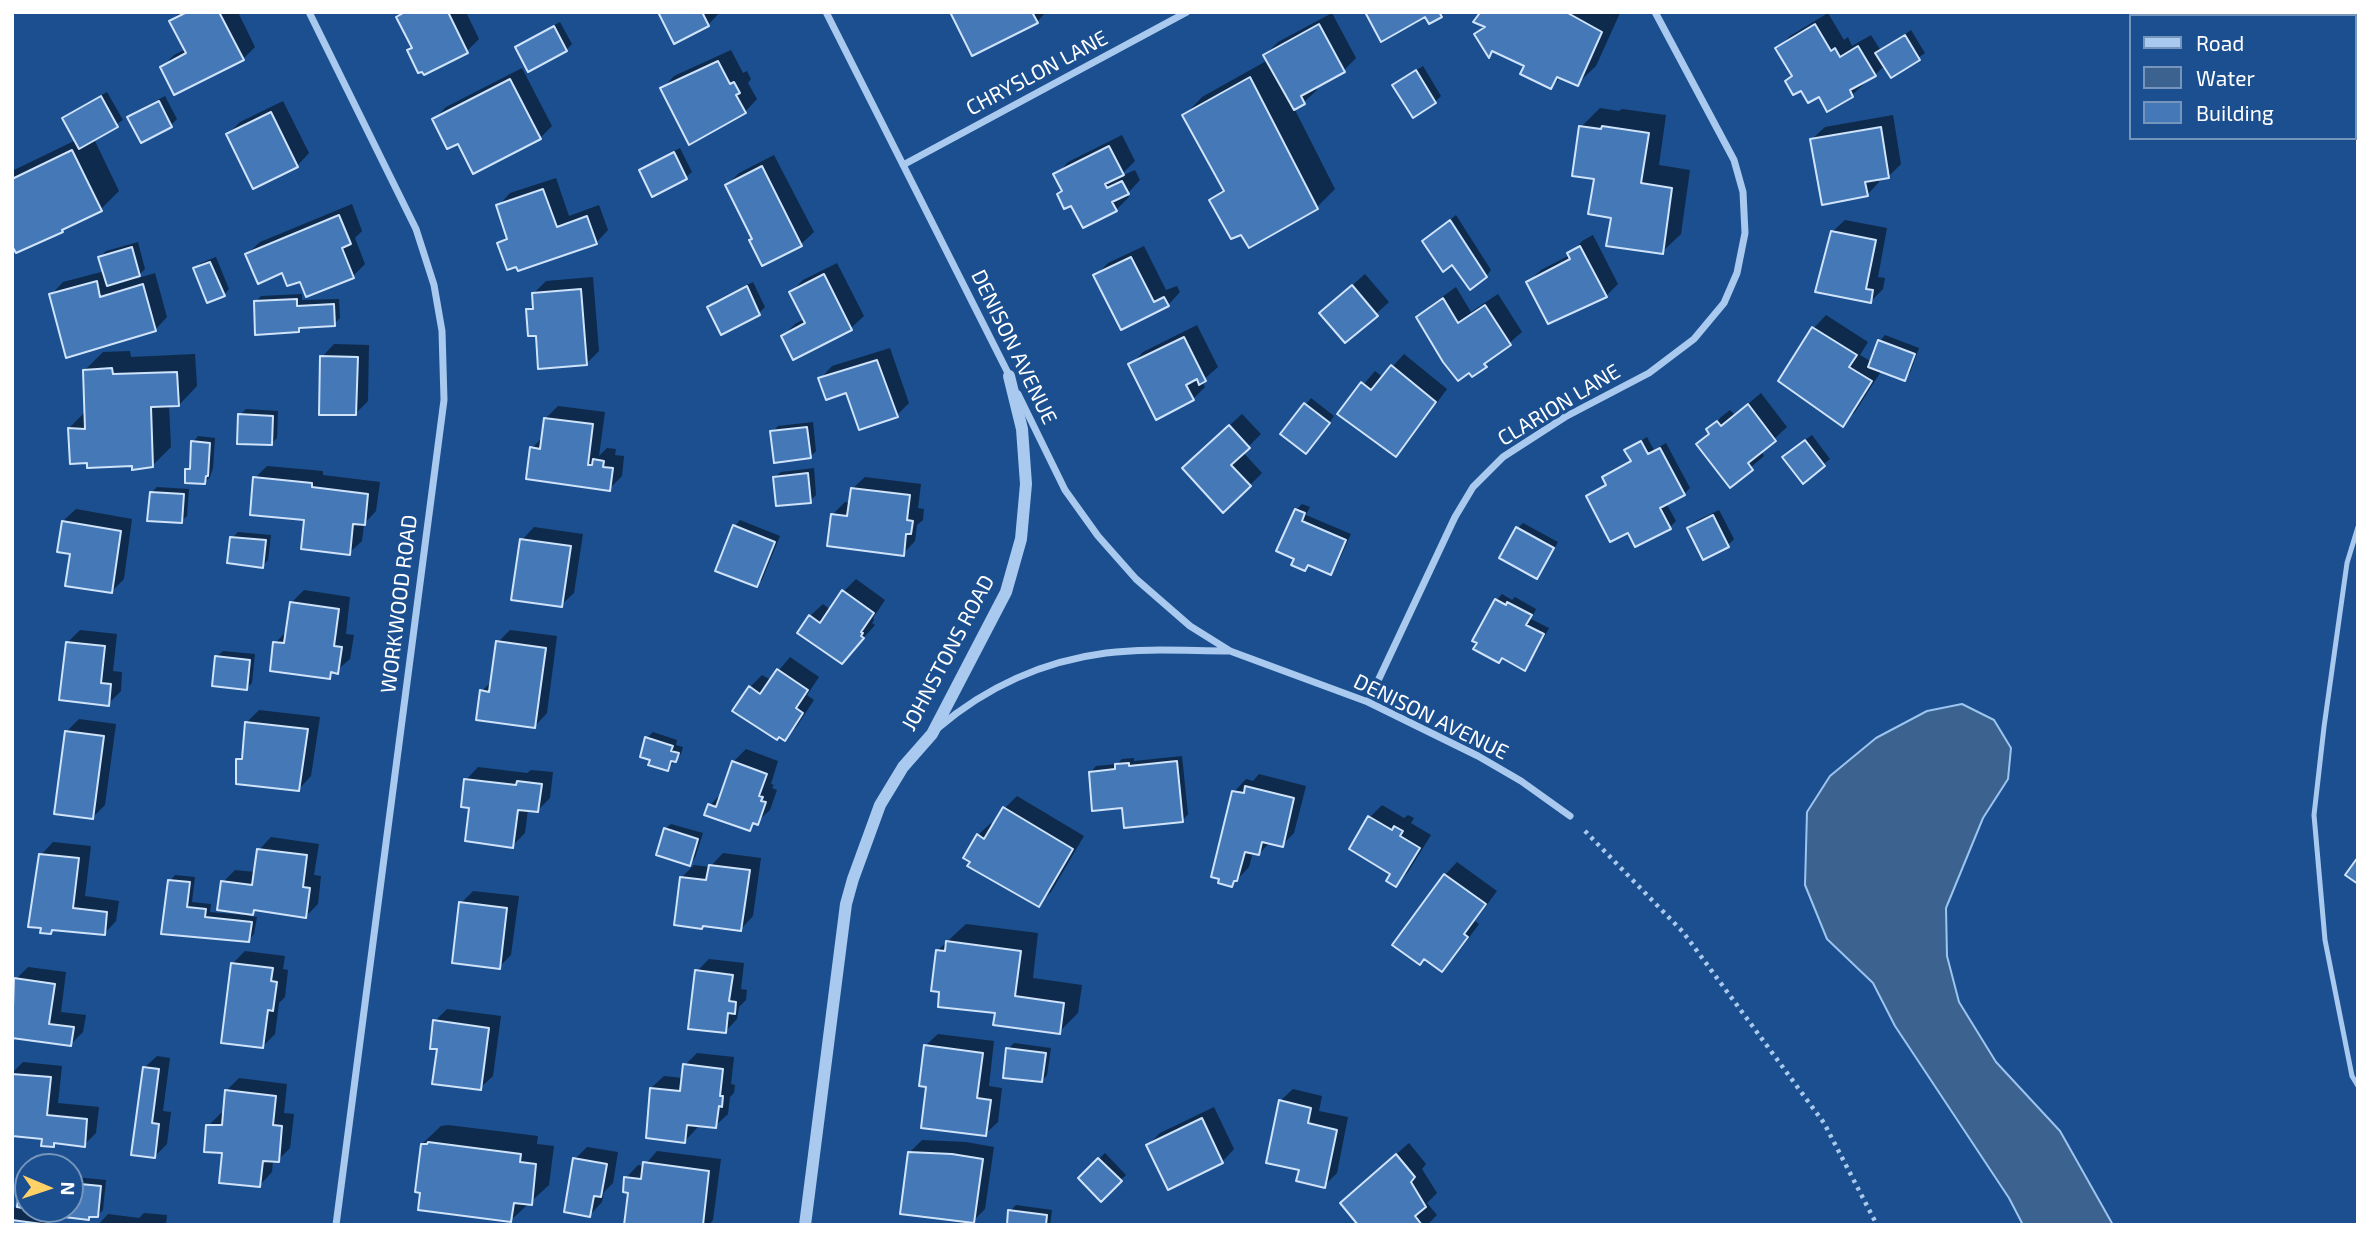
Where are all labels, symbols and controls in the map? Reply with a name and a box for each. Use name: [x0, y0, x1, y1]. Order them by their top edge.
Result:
legend: [2128, 14, 2356, 140]
street label: CHRYSLON LANE: [962, 25, 1112, 121]
text: Road: [2196, 30, 2244, 55]
text: Water: [2196, 65, 2255, 90]
text: Building: [2196, 100, 2274, 125]
street label: DENISON AVENUE: [966, 266, 1062, 428]
street label: CLARION LANE: [1493, 359, 1625, 451]
street label: WORKWOOD ROAD: [376, 513, 422, 695]
street label: JOHNSTONS ROAD: [896, 571, 1000, 735]
street label: DENISON AVENUE: [1350, 669, 1512, 765]
north arrow: [14, 1153, 84, 1223]
text: N: [57, 1181, 80, 1196]

